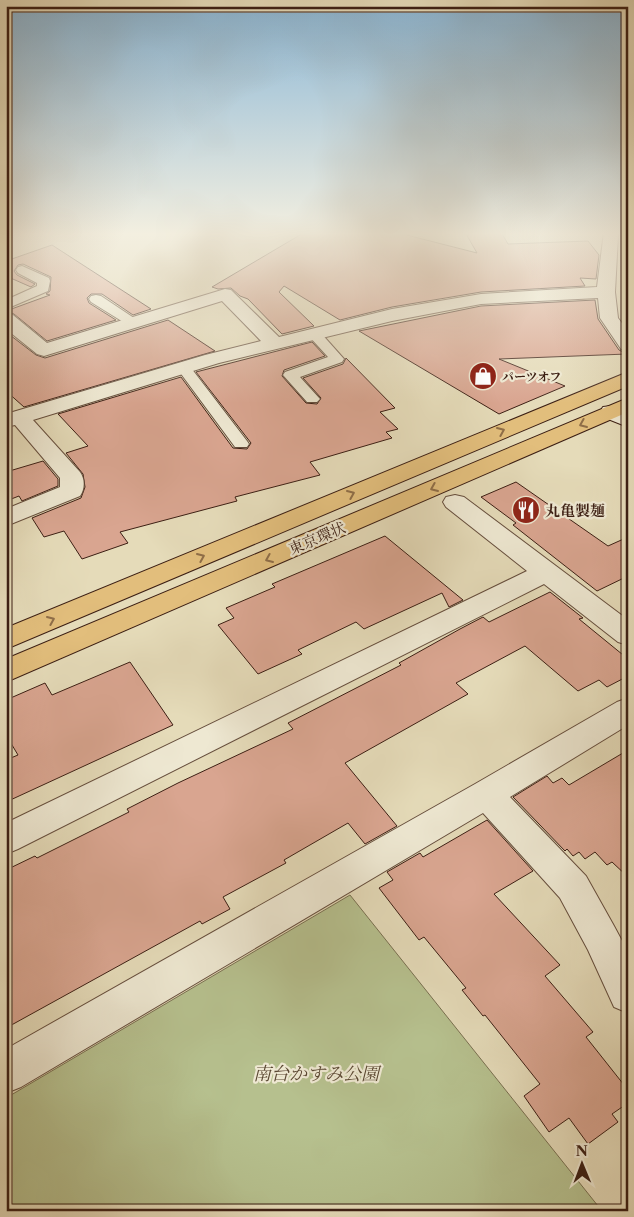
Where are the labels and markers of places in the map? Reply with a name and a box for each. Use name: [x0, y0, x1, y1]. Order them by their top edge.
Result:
shop icon: パーツオフ: [468, 361, 498, 391]
place label: パーツオフ: [502, 369, 561, 384]
restaurant icon: 丸亀製麺: [511, 495, 541, 525]
place label: 丸亀製麺: [545, 501, 605, 520]

